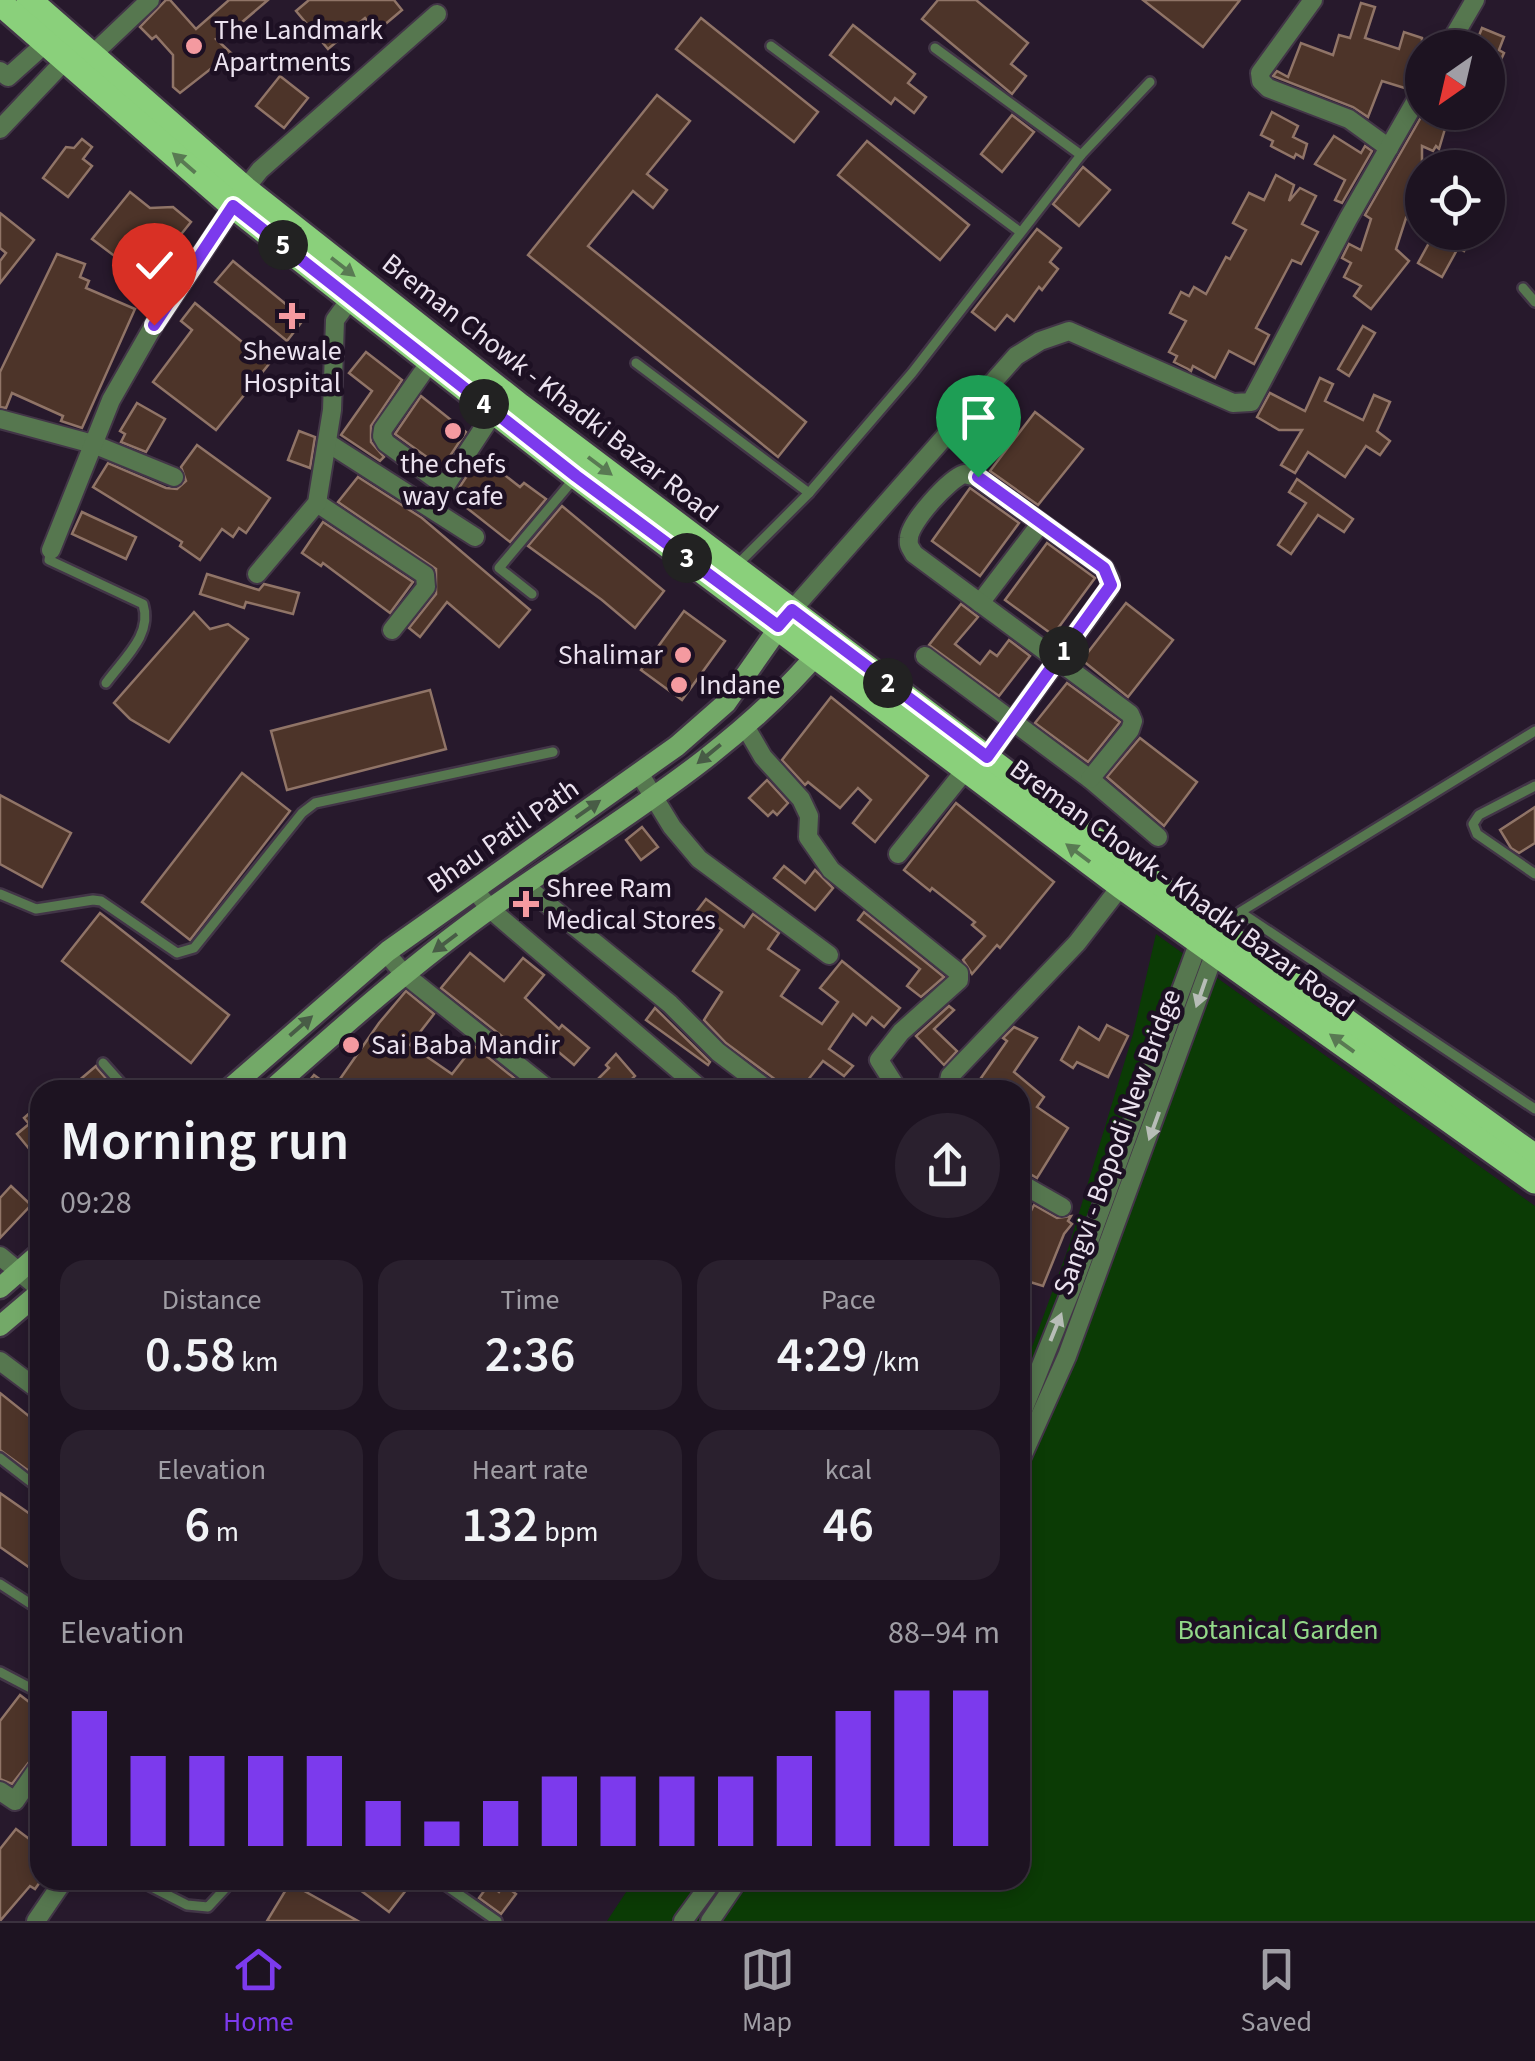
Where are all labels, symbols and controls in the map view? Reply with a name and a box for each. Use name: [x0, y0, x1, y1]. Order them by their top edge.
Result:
place label: The Landmark Apartments: [214, 10, 383, 82]
north arrow: [1405, 30, 1505, 130]
map controls: [1405, 30, 1505, 250]
marker: The Landmark Apartments: [183, 35, 205, 57]
button: locate: [1405, 150, 1505, 250]
one-way arrow: [171, 152, 196, 174]
pin: 5: [258, 220, 308, 270]
pin: [112, 223, 197, 326]
text: 5: [276, 225, 290, 265]
icon: check: [127, 238, 182, 293]
street label: Breman Chowk - Khadki Bazar Road: [373, 244, 727, 532]
one-way arrow: [330, 256, 356, 276]
marker: Shewale Hospital: [279, 303, 305, 329]
place label: Shewale Hospital: [242, 331, 342, 403]
pin: [936, 375, 1021, 478]
pin: 4: [459, 379, 509, 429]
text: 4: [477, 384, 491, 424]
icon: arrive: [951, 390, 1006, 445]
marker: the chefs way cafe: [442, 420, 464, 442]
place label: the chefs way cafe: [400, 444, 506, 516]
one-way arrow: [587, 455, 613, 475]
pin: 3: [662, 533, 712, 583]
text: 3: [680, 538, 694, 578]
pin: 1: [1039, 626, 1089, 676]
text: 1: [1057, 631, 1071, 671]
place label: Shalimar: [558, 635, 663, 675]
marker: Shalimar: [672, 644, 694, 666]
pin: 2: [863, 658, 913, 708]
text: 2: [881, 663, 895, 703]
place label: Indane: [699, 665, 781, 705]
marker: Indane: [668, 674, 690, 696]
one-way arrow: [697, 743, 722, 764]
street label: Breman Chowk - Khadki Bazar Road: [1002, 749, 1362, 1027]
street label: Bhau Patil Path: [419, 769, 587, 903]
one-way arrow: [575, 800, 601, 819]
one-way arrow: [1065, 843, 1091, 863]
place label: Shree Ram Medical Stores: [546, 868, 716, 940]
marker: Shree Ram Medical Stores: [515, 893, 537, 915]
one-way arrow: [432, 933, 458, 953]
one-way arrow: [1192, 978, 1207, 1008]
street label: Sangvi - Bopodi New Bridge: [1043, 984, 1191, 1300]
one-way arrow: [288, 1015, 313, 1037]
place label: Sai Baba Mandir: [371, 1025, 560, 1065]
marker: Sai Baba Mandir: [340, 1034, 362, 1056]
one-way arrow: [1329, 1034, 1355, 1053]
text: Morning run: [60, 1103, 349, 1181]
one-way arrow: [1146, 1111, 1161, 1141]
button: share: [895, 1113, 1000, 1218]
text: 09:28: [60, 1180, 132, 1226]
text: Distance: [162, 1280, 261, 1320]
text: Time: [500, 1280, 559, 1320]
text: Pace: [821, 1280, 876, 1320]
one-way arrow: [1049, 1312, 1065, 1342]
text: 0.58: [145, 1320, 236, 1391]
text: 2:36: [485, 1320, 575, 1391]
text: 4:29: [777, 1320, 867, 1391]
text: km: [236, 1342, 278, 1382]
text: /km: [867, 1342, 920, 1382]
text: Elevation: [157, 1450, 266, 1490]
text: Heart rate: [472, 1450, 588, 1490]
text: kcal: [825, 1450, 872, 1490]
text: 6: [184, 1490, 210, 1561]
text: 132: [462, 1490, 539, 1561]
text: 46: [823, 1490, 874, 1561]
text: m: [210, 1512, 239, 1552]
text: bpm: [539, 1512, 598, 1552]
text: Elevation: [60, 1610, 185, 1656]
text: 88–94 m: [888, 1610, 1000, 1656]
park label: Botanical Garden: [1177, 1610, 1379, 1650]
tab: Home: [223, 1942, 294, 2042]
tab: Map: [740, 1942, 795, 2042]
tab: Saved: [1241, 1942, 1312, 2042]

